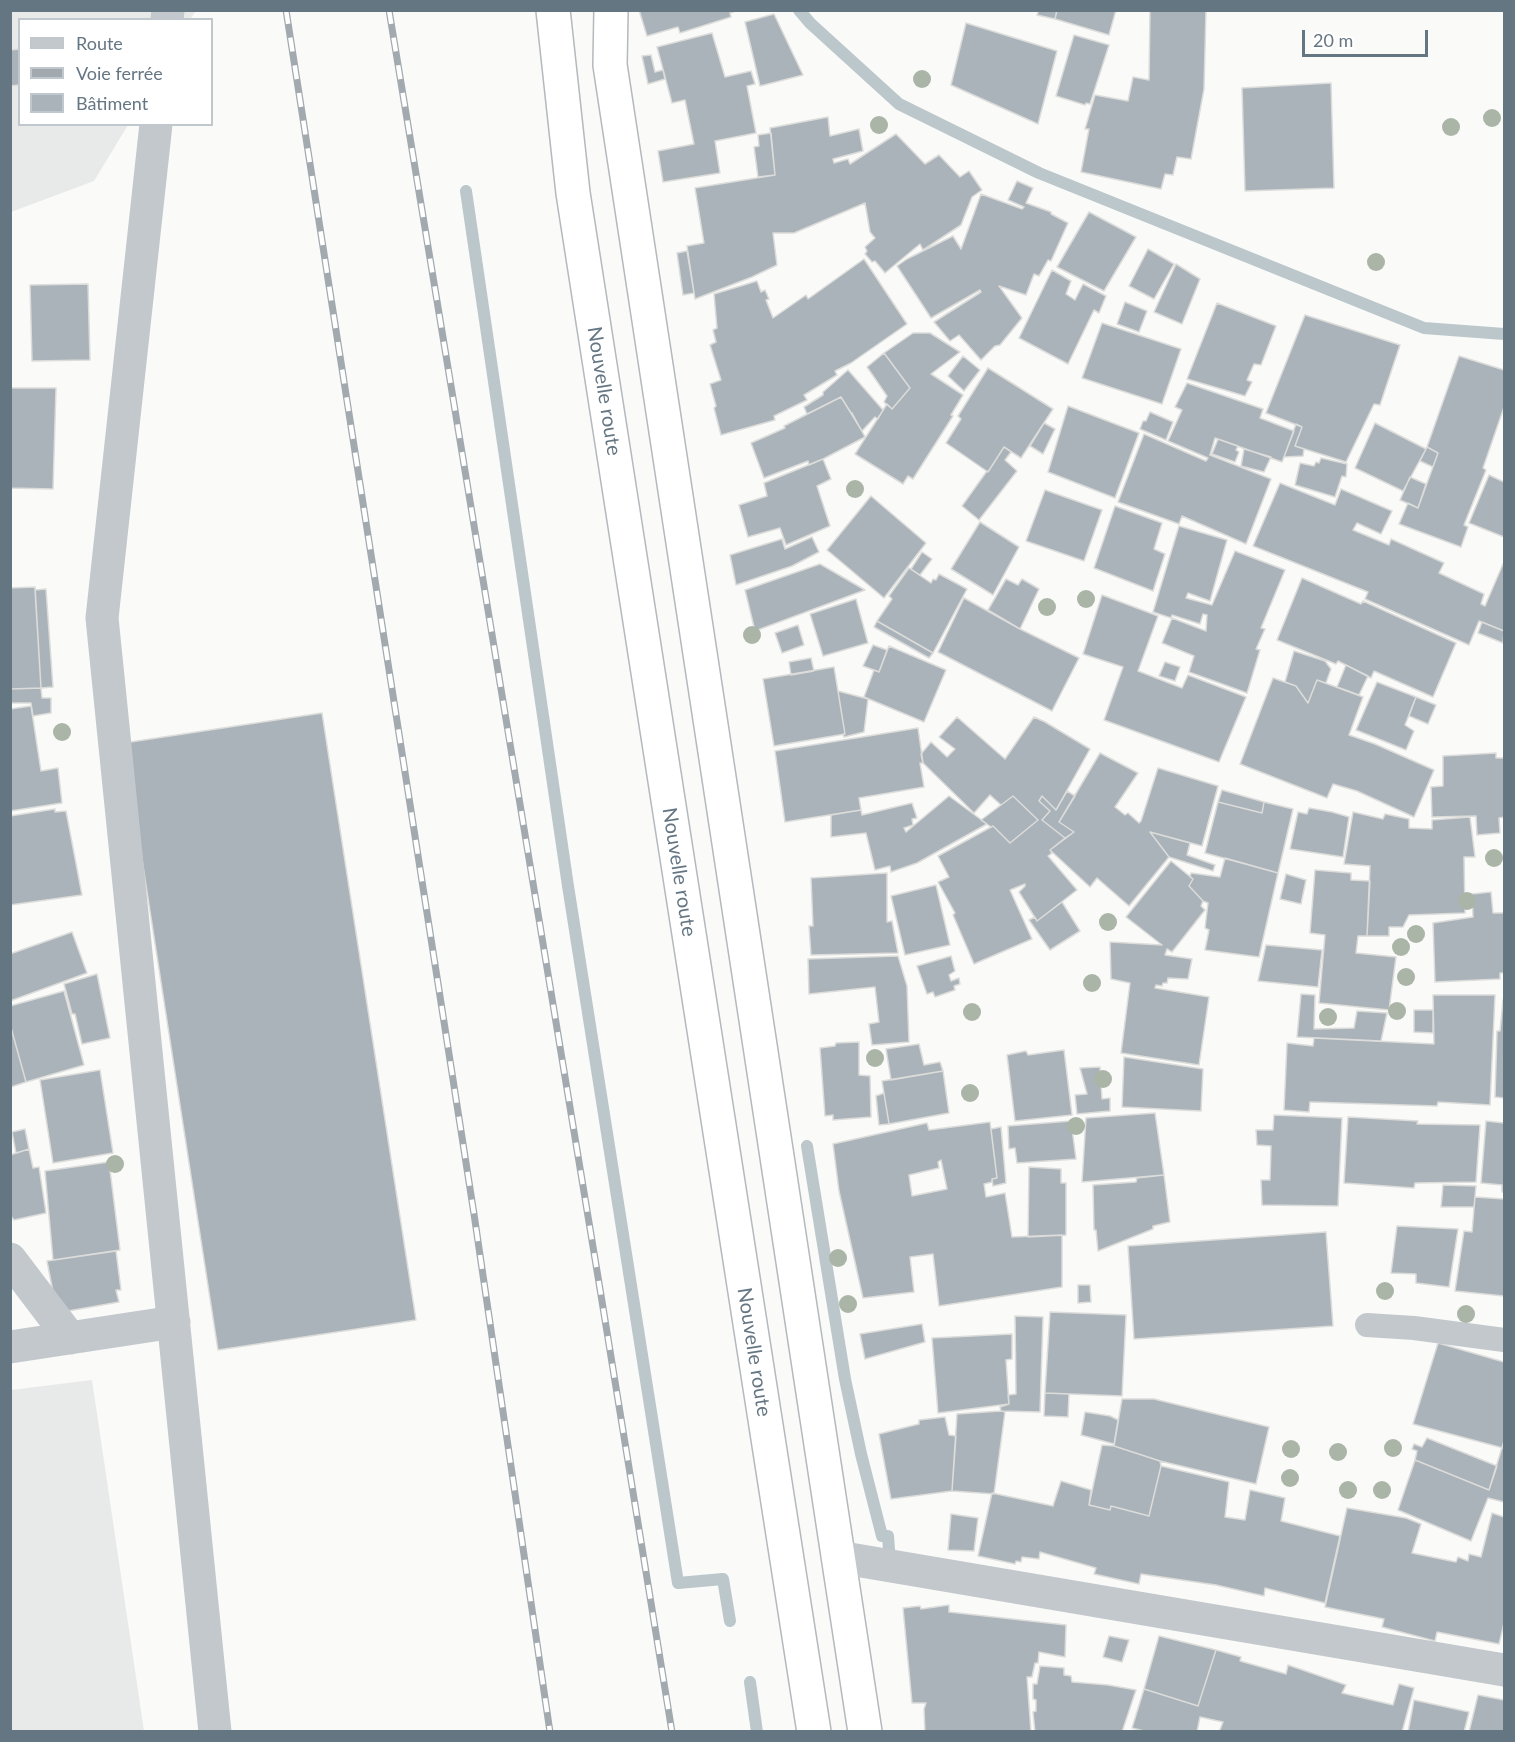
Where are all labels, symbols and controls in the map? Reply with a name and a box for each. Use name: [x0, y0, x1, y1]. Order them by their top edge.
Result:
legend: [18, 18, 213, 126]
scale bar: [1305, 18, 1431, 56]
text: 20 m: [1313, 29, 1353, 51]
text: Route: [76, 32, 123, 54]
text: Voie ferrée: [76, 62, 163, 84]
text: Bâtiment: [76, 92, 148, 114]
street label: Nouvelle route: [582, 325, 626, 457]
street label: Nouvelle route: [657, 806, 701, 938]
street label: Nouvelle route: [732, 1286, 776, 1418]

